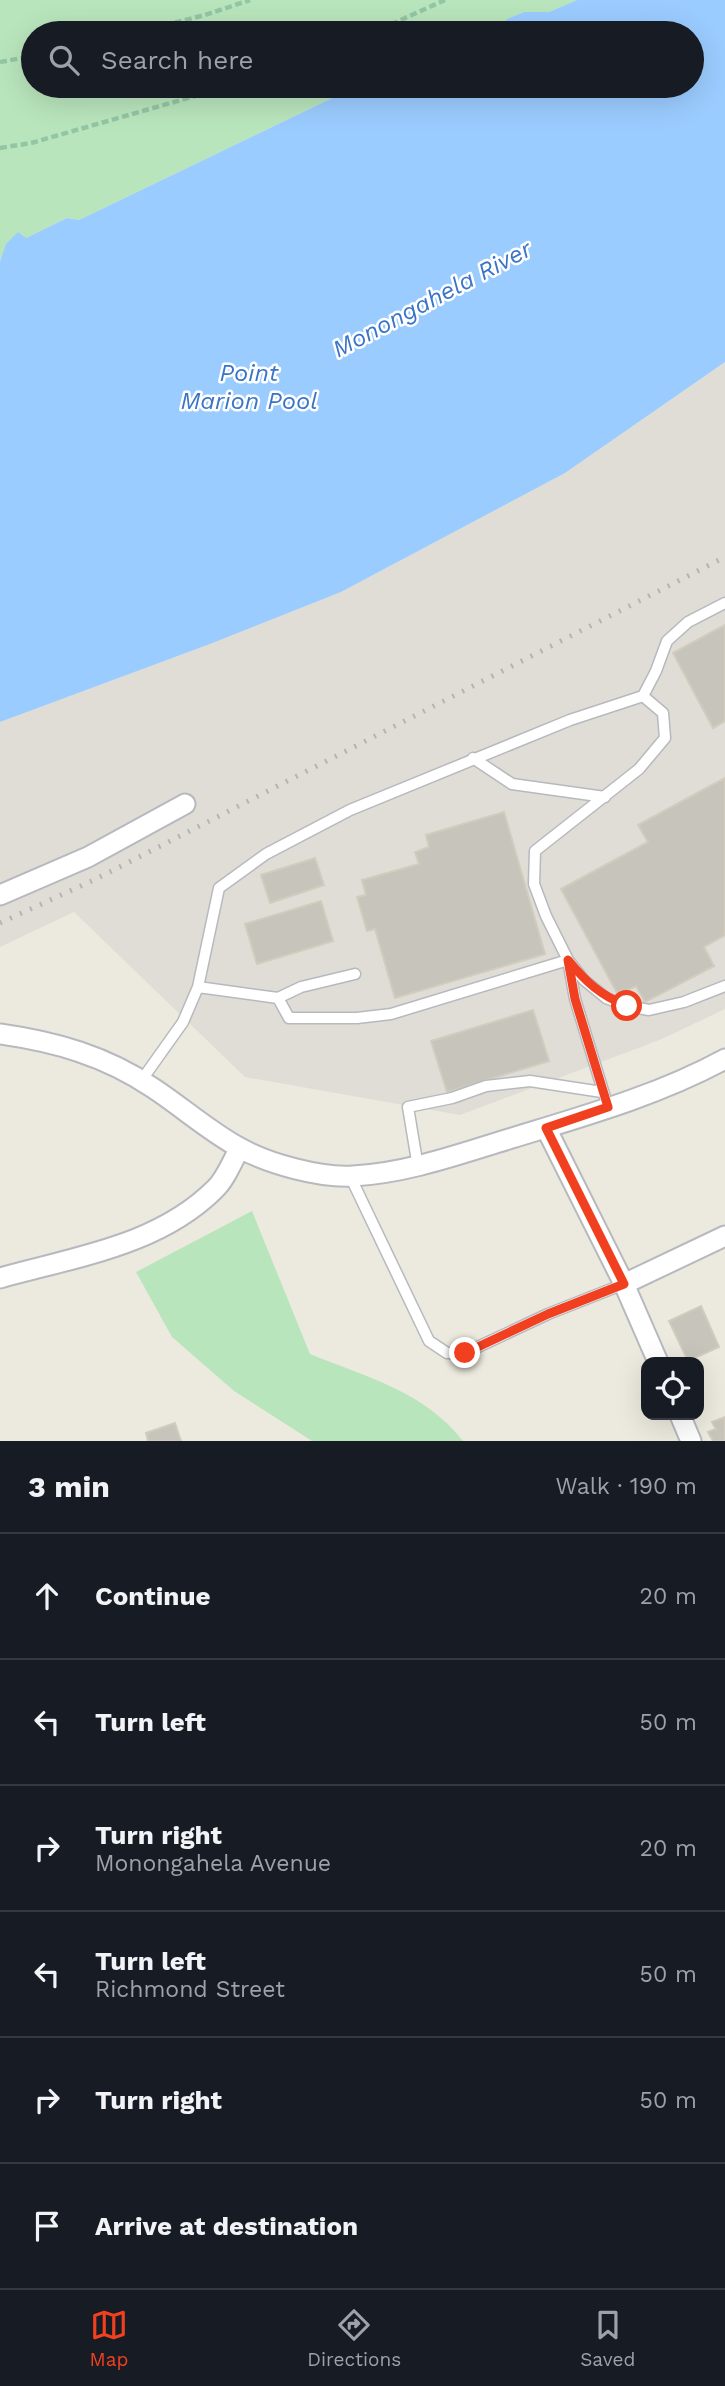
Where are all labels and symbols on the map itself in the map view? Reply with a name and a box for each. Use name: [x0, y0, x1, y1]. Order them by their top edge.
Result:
water label: Monongahela River: [328, 234, 538, 363]
water label: Point Marion Pool: [180, 359, 318, 415]
route start: [611, 990, 642, 1021]
route end: [449, 1337, 480, 1368]

